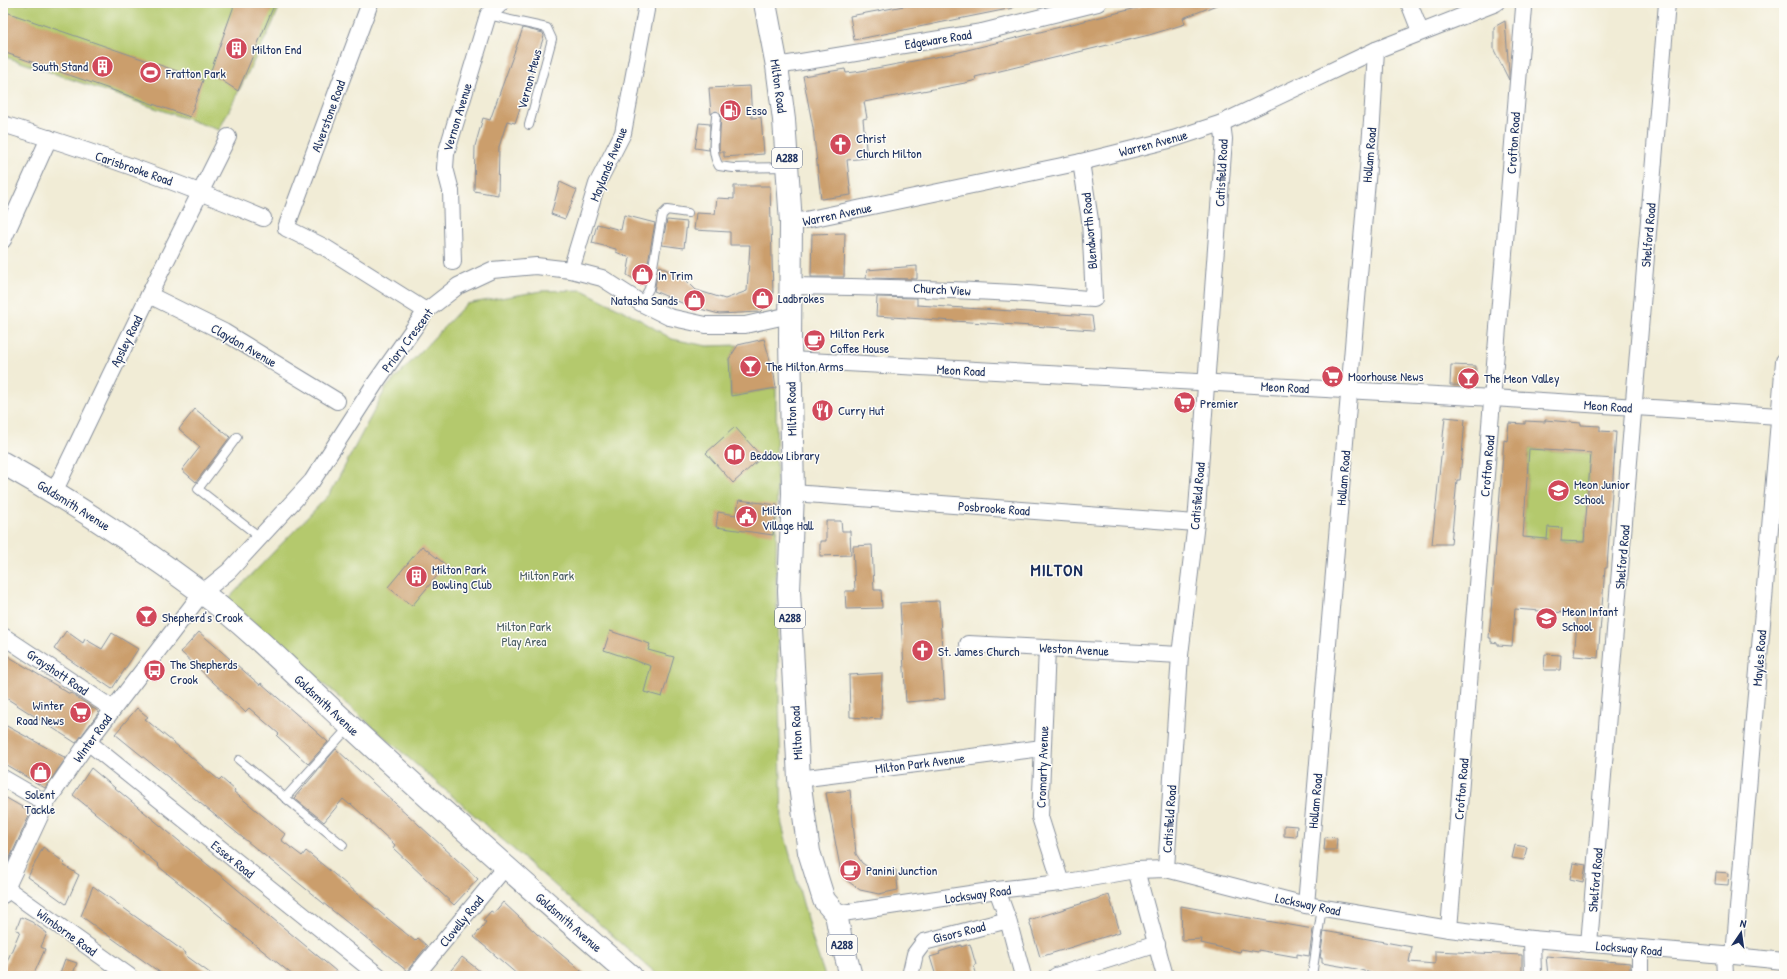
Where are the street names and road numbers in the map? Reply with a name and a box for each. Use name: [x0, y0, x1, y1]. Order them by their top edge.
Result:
street label: Edgeware Road: [903, 25, 973, 53]
street label: Vernon Mews: [512, 47, 546, 111]
street label: Milton Road: [766, 58, 792, 114]
street label: Alverstone Road: [307, 78, 349, 154]
street label: Vernon Avenue: [438, 81, 476, 153]
street label: Crofton Road: [1502, 111, 1524, 175]
street label: Maylands Avenue: [585, 124, 631, 204]
street label: Warren Avenue: [1117, 125, 1189, 161]
street label: Hollam Road: [1358, 127, 1380, 183]
street label: Catisfield Road: [1210, 139, 1232, 207]
street label: Carisbrooke Road: [93, 146, 175, 190]
road number: A288: [772, 148, 802, 168]
street label: Blendworth Road: [1077, 192, 1101, 270]
street label: Warren Avenue: [801, 198, 873, 230]
street label: Shelford Road: [1636, 202, 1660, 268]
street label: Church View: [913, 279, 971, 299]
street label: Priory Crescent: [377, 304, 437, 376]
street label: Apsley Road: [106, 312, 146, 370]
street label: Claydon Avenue: [208, 319, 280, 371]
street label: Meon Road: [936, 360, 986, 380]
street label: Meon Road: [1260, 377, 1310, 397]
street label: Milton Road: [782, 382, 800, 436]
street label: Meon Road: [1583, 395, 1633, 417]
street label: Crofton Road: [1475, 434, 1499, 498]
street label: Hollam Road: [1332, 450, 1354, 506]
street label: Catisfield Road: [1185, 461, 1209, 531]
street label: Goldsmith Avenue: [34, 475, 114, 535]
street label: Posbrooke Road: [957, 497, 1031, 519]
street label: Shelford Road: [1610, 524, 1634, 590]
road number: A288: [775, 608, 805, 628]
street label: Mayles Road: [1748, 629, 1770, 687]
street label: Weston Avenue: [1039, 638, 1109, 660]
street label: Grayshott Road: [24, 645, 92, 699]
street label: Goldsmith Avenue: [291, 670, 363, 740]
street label: Milton Road: [786, 706, 806, 760]
street label: Winter Road: [68, 710, 116, 766]
street label: Cromarty Avenue: [1032, 726, 1052, 808]
street label: Milton Park Avenue: [874, 749, 966, 777]
street label: Crofton Road: [1449, 757, 1473, 821]
street label: Hollam Road: [1304, 773, 1326, 829]
street label: Catisfield Road: [1158, 785, 1180, 853]
street label: Essex Road: [207, 836, 259, 882]
street label: Shelford Road: [1583, 847, 1607, 913]
street label: Locksway Road: [944, 880, 1012, 908]
street label: Goldsmith Avenue: [532, 888, 606, 956]
street label: Locksway Road: [1274, 888, 1342, 920]
street label: Clovelly Road: [435, 891, 487, 951]
street label: Wimborne Road: [33, 904, 101, 960]
street label: Gisors Road: [931, 917, 987, 947]
road number: A288: [827, 935, 857, 955]
street label: Locksway Road: [1595, 936, 1663, 960]

